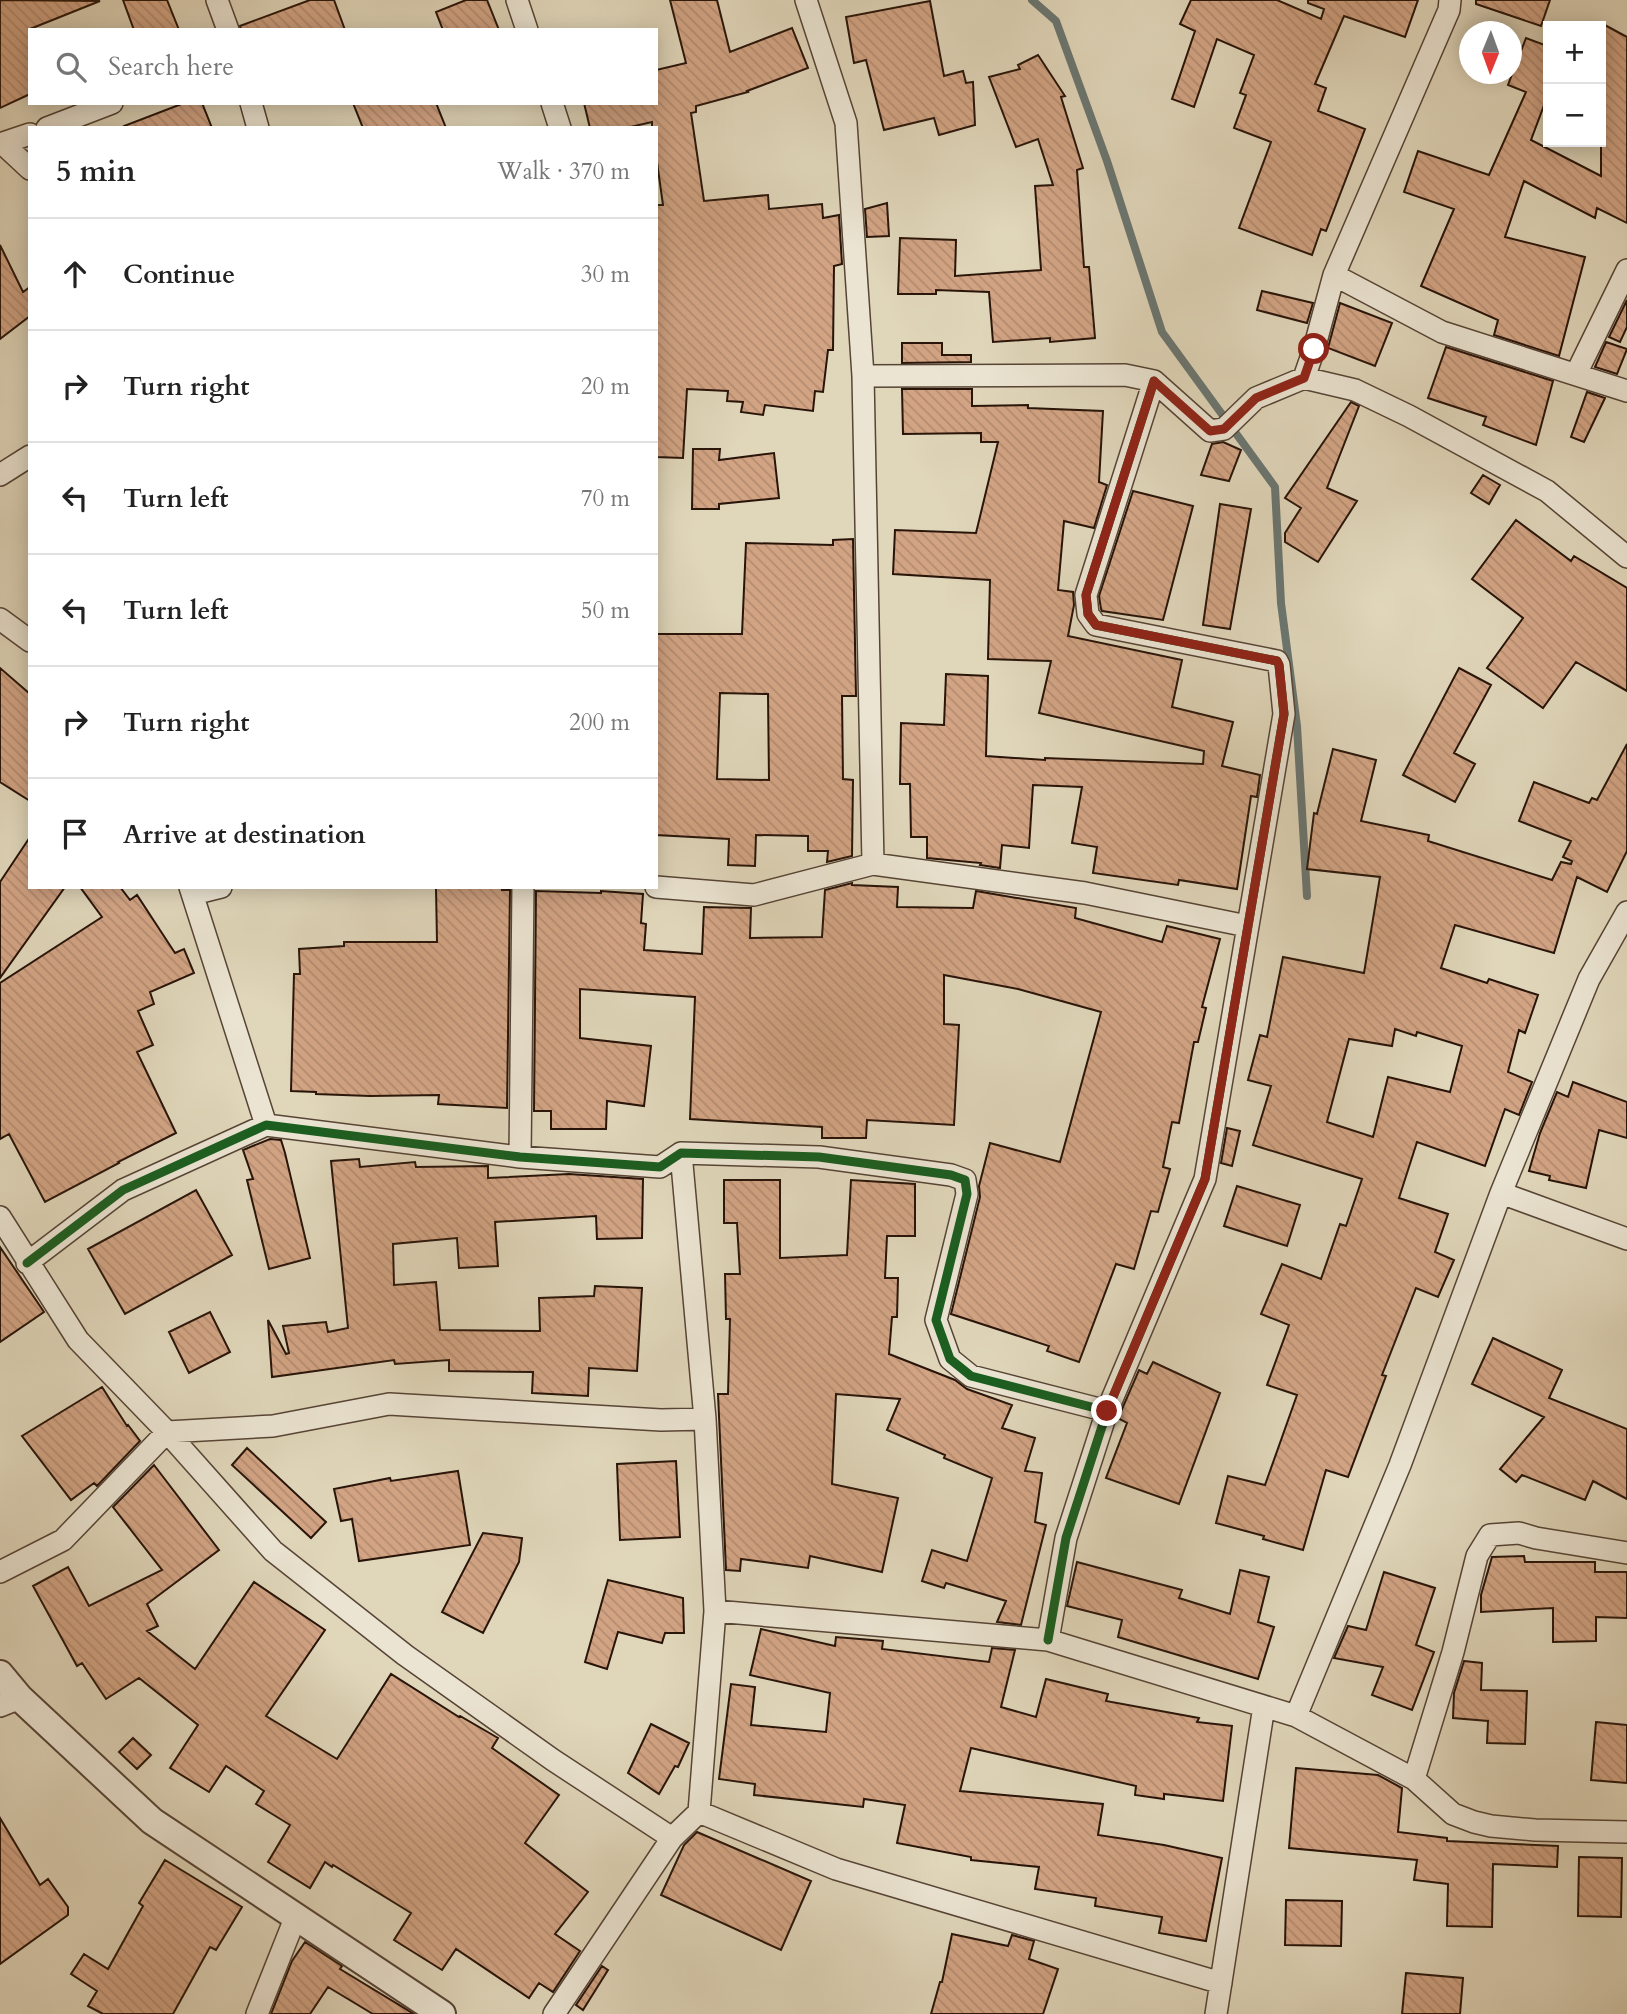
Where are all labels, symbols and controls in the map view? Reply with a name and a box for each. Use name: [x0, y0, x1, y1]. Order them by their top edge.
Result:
north arrow: [1459, 21, 1522, 84]
map controls: [1543, 21, 1606, 147]
button: +: [1543, 21, 1606, 84]
search box: [28, 28, 658, 105]
icon: search: [52, 48, 90, 86]
text: Search here: [108, 49, 234, 84]
button: −: [1543, 84, 1606, 147]
text: 5 min: [56, 151, 136, 192]
text: Walk · 370 m: [497, 156, 630, 187]
icon: ahead: [56, 255, 94, 293]
text: Continue: [123, 257, 235, 292]
text: 30 m: [581, 259, 630, 290]
route start: [1298, 333, 1329, 364]
icon: right: [56, 367, 94, 405]
text: Turn right: [123, 369, 250, 404]
text: 20 m: [581, 371, 630, 402]
icon: left: [56, 479, 94, 517]
text: Turn left: [123, 481, 228, 516]
text: 70 m: [581, 483, 630, 514]
icon: left: [56, 591, 94, 629]
text: Turn left: [123, 593, 228, 628]
text: 50 m: [581, 595, 630, 626]
icon: right: [56, 703, 94, 741]
text: Turn right: [123, 705, 250, 740]
text: 200 m: [569, 707, 630, 738]
icon: arrive: [56, 815, 94, 853]
text: Arrive at destination: [123, 817, 366, 852]
route end: [1091, 1395, 1122, 1426]

